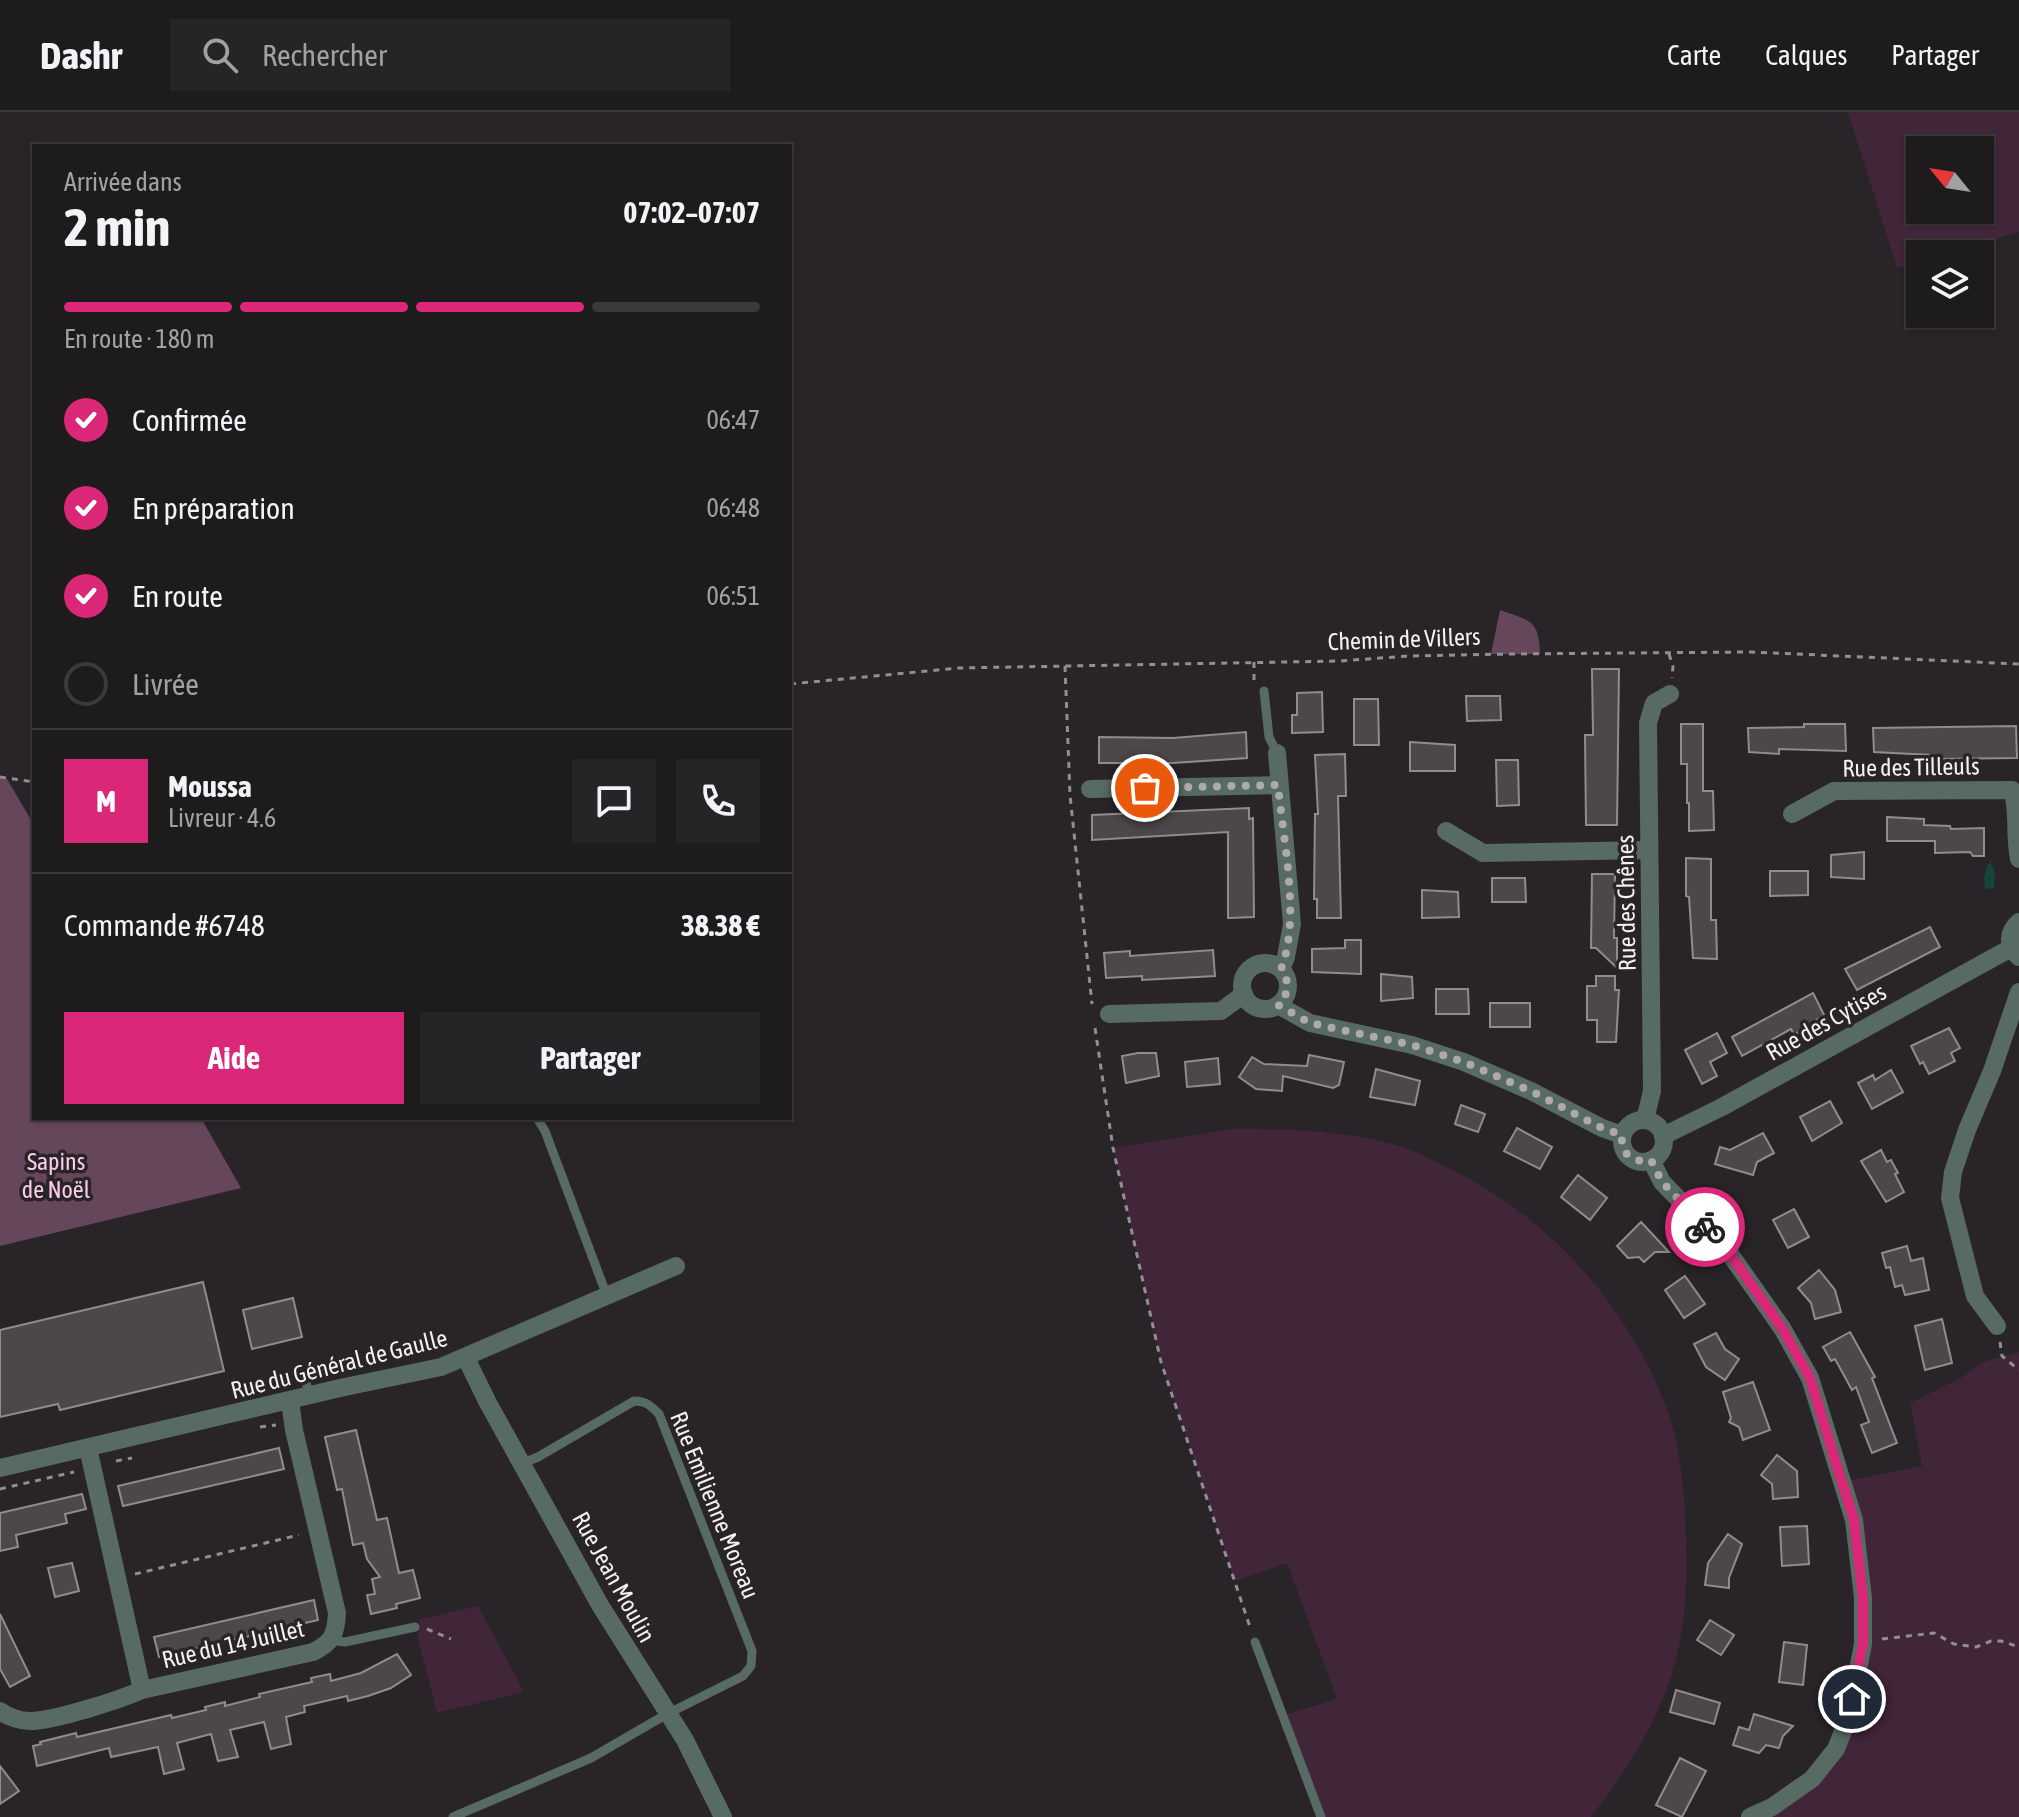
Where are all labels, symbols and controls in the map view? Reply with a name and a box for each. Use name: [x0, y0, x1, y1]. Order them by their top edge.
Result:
search box: [170, 19, 730, 91]
icon: search: [198, 33, 242, 77]
text: Dashr: [40, 34, 122, 77]
text: Rechercher: [262, 38, 387, 72]
text: Carte: [1667, 39, 1721, 71]
text: Calques: [1765, 39, 1847, 71]
text: Partager: [1891, 39, 1979, 71]
north arrow: [1906, 136, 1994, 224]
map controls: [1906, 136, 1994, 328]
text: Arrivée dans: [64, 167, 182, 197]
text: 07:02–07:07: [623, 195, 760, 229]
text: 2 min: [64, 197, 170, 257]
button: layers: [1906, 240, 1994, 328]
text: En route · 180 m: [64, 324, 214, 354]
icon: check: [64, 398, 108, 442]
text: Confirmée: [132, 403, 247, 437]
text: 06:47: [706, 405, 760, 435]
icon: check: [64, 486, 108, 530]
text: En préparation: [132, 491, 295, 525]
text: 06:48: [706, 493, 760, 523]
icon: check: [64, 574, 108, 618]
text: En route: [132, 579, 223, 613]
text: 06:51: [706, 581, 760, 611]
street label: Chemin de Villers: [1327, 623, 1481, 655]
text: Livrée: [132, 667, 199, 701]
street label: Rue des Tilleuls: [1842, 752, 1980, 782]
pin: [1111, 754, 1179, 822]
button: chat: [572, 759, 656, 843]
button: phone: [676, 759, 760, 843]
icon: bag: [1123, 766, 1167, 810]
text: Moussa: [168, 769, 252, 803]
text: M: [96, 784, 116, 818]
text: Livreur · 4.6: [168, 803, 276, 833]
street label: Rue des Chênes: [1611, 835, 1641, 971]
text: Commande #6748: [64, 908, 265, 942]
text: 38.38 €: [681, 908, 760, 942]
street label: Rue des Cytises: [1761, 978, 1891, 1066]
button: Aide: [64, 1012, 404, 1104]
button: Partager: [420, 1012, 760, 1104]
park label: Sapins de Noël: [22, 1148, 91, 1203]
courier: [1665, 1187, 1745, 1267]
icon: bike: [1683, 1205, 1727, 1249]
street label: Rue du Général de Gaulle: [228, 1324, 450, 1404]
street label: Rue Emilienne Moreau: [665, 1408, 765, 1602]
street label: Rue Jean Moulin: [567, 1507, 661, 1647]
street label: Rue du 14 Juillet: [159, 1615, 307, 1673]
pin: [1818, 1665, 1886, 1733]
icon: home: [1830, 1677, 1874, 1721]

